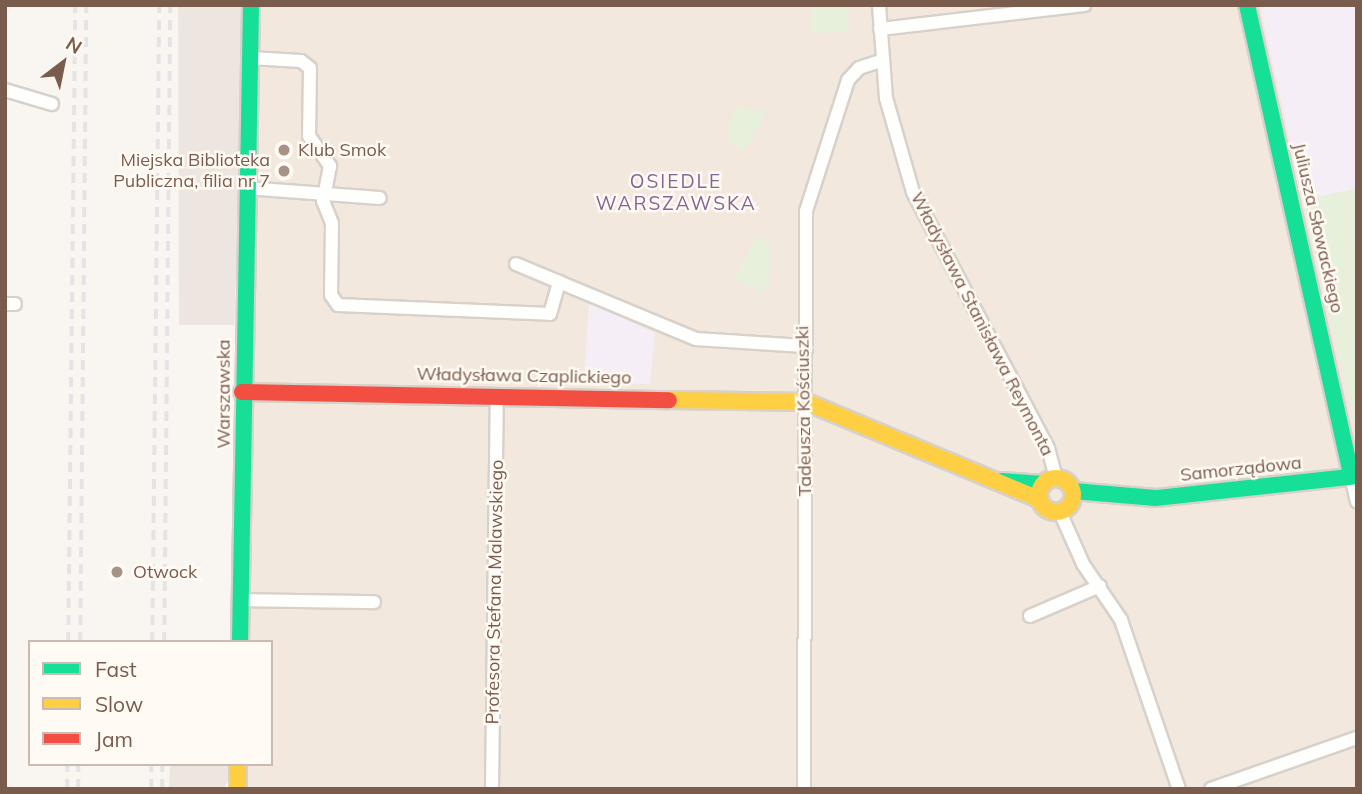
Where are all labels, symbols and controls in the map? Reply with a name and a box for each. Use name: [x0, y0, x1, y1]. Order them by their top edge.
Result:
north arrow: [28, 28, 98, 98]
text: N: [62, 31, 87, 59]
place label: Klub Smok: [298, 139, 386, 161]
street label: Juliusza Słowackiego: [1288, 141, 1348, 315]
marker: Klub Smok: [276, 142, 292, 158]
place label: Miejska Biblioteka Publiczna, filia nr 7: [113, 150, 270, 192]
marker: Miejska Biblioteka Publiczna, filia nr 7: [276, 163, 292, 179]
district label: OSIEDLE WARSZAWSKA: [597, 171, 755, 215]
street label: Władysława Stanisława Reymonta: [906, 188, 1058, 460]
street label: Tadeusza Kościuszki: [792, 326, 816, 496]
street label: Warszawska: [213, 339, 235, 449]
street label: Władysława Czaplickiego: [416, 363, 632, 389]
street label: Samorządowa: [1179, 452, 1303, 486]
street label: Profesora Stefana Malawskiego: [482, 459, 508, 725]
place label: Otwock: [133, 561, 197, 583]
marker: Otwock: [107, 562, 127, 582]
legend: [28, 640, 273, 766]
text: Fast: [95, 656, 137, 682]
text: Slow: [95, 691, 143, 717]
text: Jam: [95, 726, 133, 752]

